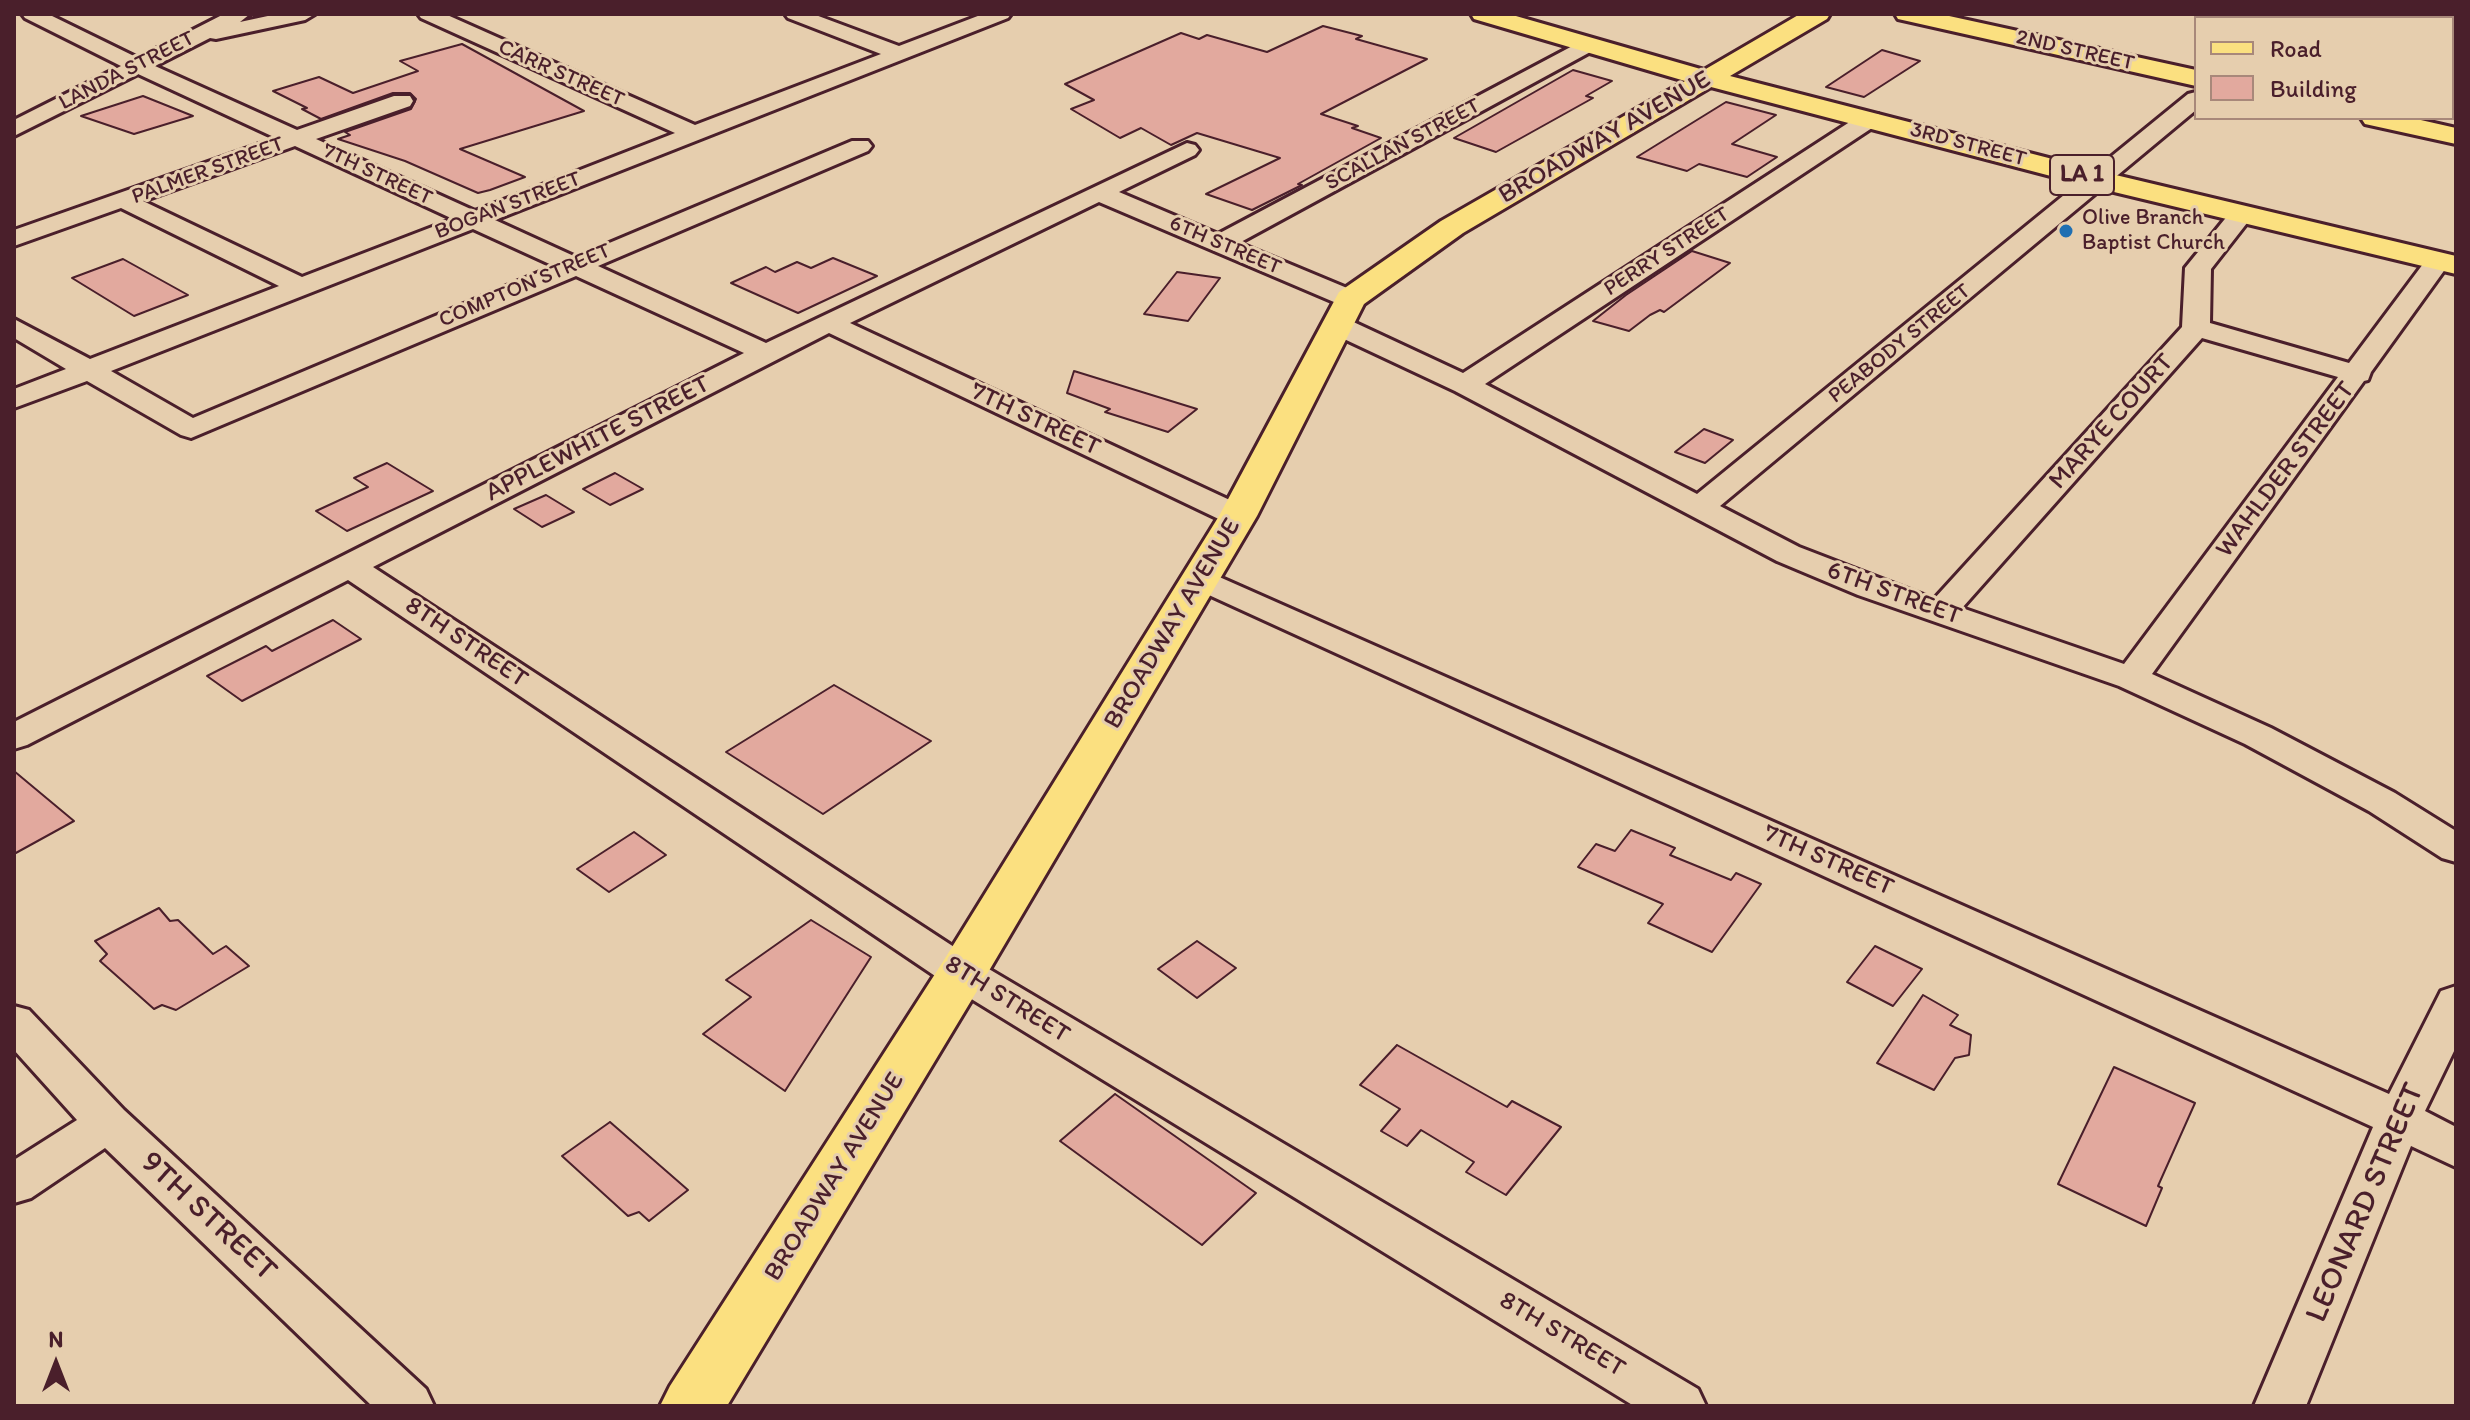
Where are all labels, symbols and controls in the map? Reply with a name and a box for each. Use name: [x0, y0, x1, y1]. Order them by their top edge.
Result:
legend: [2194, 16, 2454, 120]
street label: LANDA STREET: [55, 25, 199, 117]
street label: 2ND STREET: [2013, 25, 2137, 77]
street label: CARR STREET: [494, 34, 628, 114]
text: Road: [2270, 34, 2322, 63]
street label: BROADWAY AVENUE: [1493, 65, 1717, 211]
text: Building: [2270, 74, 2357, 103]
street label: SCALLAN STREET: [1321, 93, 1485, 197]
street label: 3RD STREET: [1907, 117, 2029, 173]
street label: PALMER STREET: [128, 131, 288, 211]
street label: 7TH STREET: [318, 138, 436, 212]
road number: LA 1: [2050, 155, 2114, 195]
street label: BOGAN STREET: [431, 166, 585, 246]
street label: PERRY STREET: [1599, 202, 1735, 302]
place label: Olive Branch Baptist Church: [2082, 205, 2225, 256]
street label: 6TH STREET: [1165, 211, 1285, 281]
marker: Olive Branch Baptist Church: [2057, 222, 2075, 240]
street label: COMPTON STREET: [435, 238, 615, 334]
street label: PEABODY STREET: [1823, 278, 1977, 410]
street label: MARYE COURT: [2043, 348, 2181, 496]
street label: APPLEWHITE STREET: [481, 369, 715, 509]
street label: 7TH STREET: [965, 376, 1105, 464]
street label: WAHLDER STREET: [2210, 376, 2362, 564]
street label: BROADWAY AVENUE: [1098, 513, 1248, 735]
street label: 6TH STREET: [1822, 555, 1966, 633]
street label: 8TH STREET: [399, 591, 533, 695]
street label: 7TH STREET: [1758, 818, 1898, 904]
street label: 8TH STREET: [939, 949, 1075, 1051]
street label: BROADWAY AVENUE: [758, 1067, 912, 1287]
street label: LEONARD STREET: [2298, 1078, 2434, 1328]
street label: 9TH STREET: [132, 1144, 284, 1290]
street label: 8TH STREET: [1493, 1285, 1631, 1385]
north arrow: [16, 1324, 96, 1404]
text: N: [49, 1326, 63, 1353]

